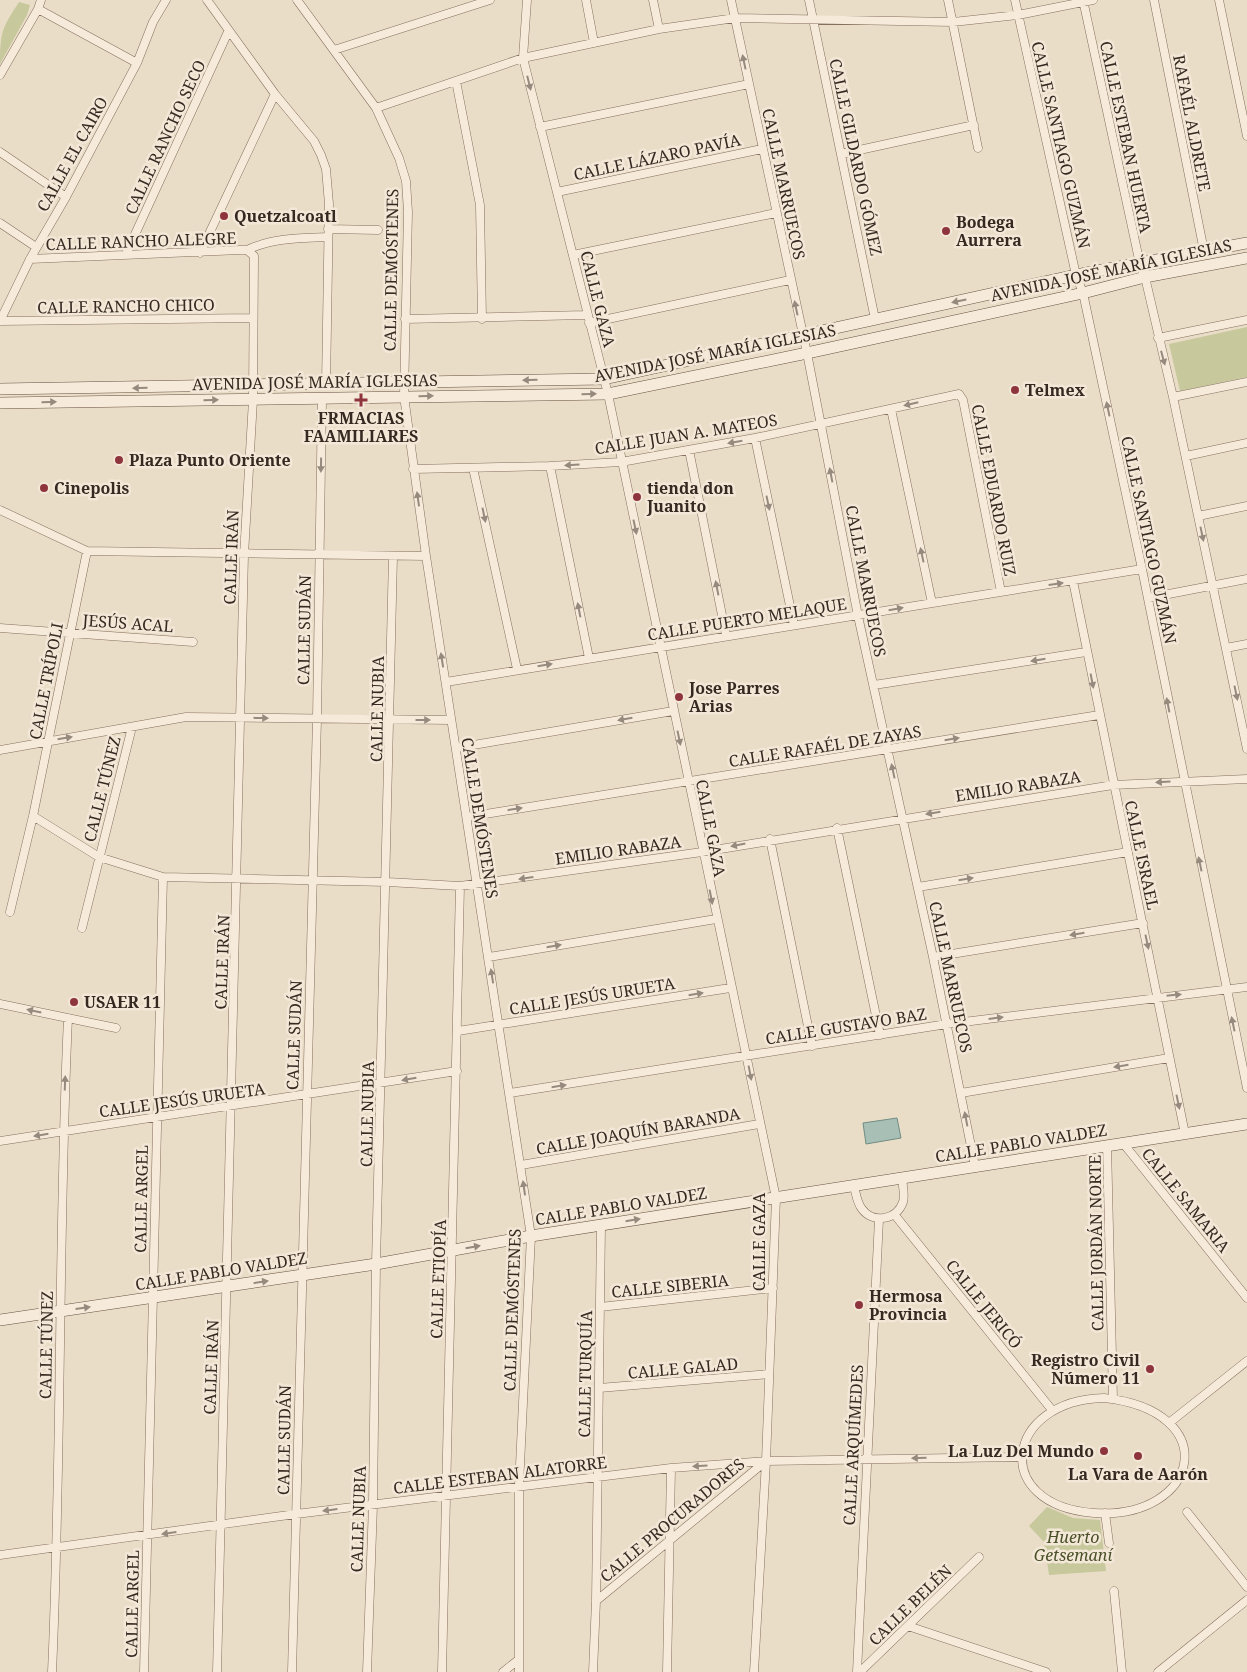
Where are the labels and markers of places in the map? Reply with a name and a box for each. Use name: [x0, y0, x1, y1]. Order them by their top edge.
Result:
place label: Quetzalcoatl: [234, 205, 337, 227]
marker: Quetzalcoatl: [218, 210, 230, 222]
place label: Bodega Aurrera: [956, 211, 1022, 251]
marker: Bodega Aurrera: [940, 225, 952, 237]
place label: Telmex: [1025, 379, 1086, 401]
marker: Telmex: [1009, 384, 1021, 396]
marker: FRMACIAS FAAMILIARES: [355, 394, 367, 406]
place label: FRMACIAS FAAMILIARES: [304, 407, 418, 447]
place label: Plaza Punto Oriente: [129, 449, 291, 471]
marker: Plaza Punto Oriente: [113, 454, 125, 466]
place label: Cinepolis: [54, 477, 130, 499]
place label: tienda don Juanito: [646, 477, 734, 517]
marker: Cinepolis: [38, 482, 50, 494]
marker: tienda don Juanito: [631, 491, 643, 503]
place label: Jose Parres Arias: [688, 677, 780, 717]
marker: Jose Parres Arias: [673, 691, 685, 703]
place label: USAER 11: [84, 991, 161, 1013]
marker: USAER 11: [68, 996, 80, 1008]
place label: Hermosa Provincia: [869, 1285, 947, 1325]
marker: Hermosa Provincia: [853, 1299, 865, 1311]
place label: Registro Civil Número 11: [1031, 1349, 1140, 1389]
marker: Registro Civil Número 11: [1144, 1363, 1156, 1375]
place label: La Luz Del Mundo: [948, 1440, 1094, 1462]
marker: La Luz Del Mundo: [1098, 1445, 1110, 1457]
marker: La Vara de Aarón: [1132, 1450, 1144, 1462]
place label: La Vara de Aarón: [1068, 1463, 1208, 1485]

